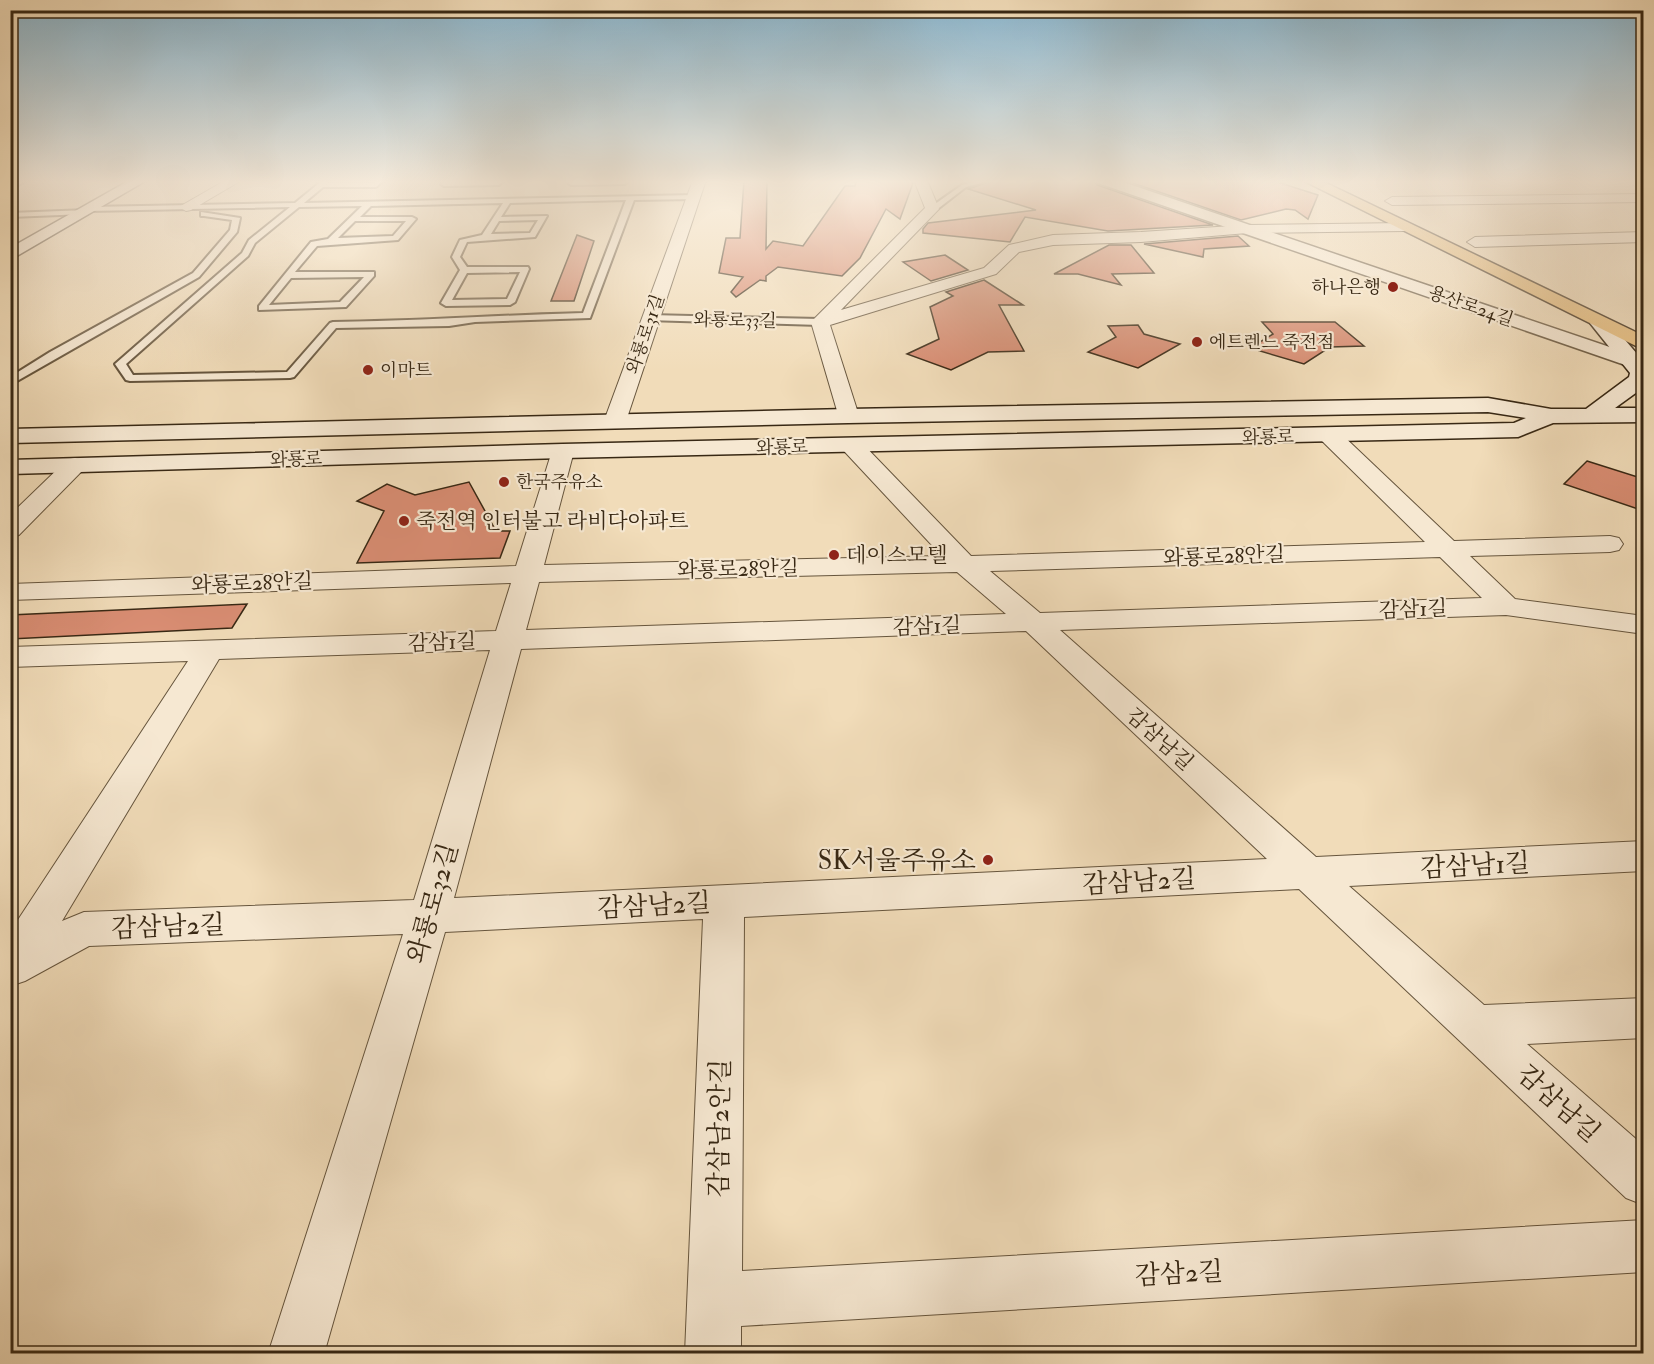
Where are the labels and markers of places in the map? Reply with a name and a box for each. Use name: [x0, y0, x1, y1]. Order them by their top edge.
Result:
place label: 하나은행: [1311, 276, 1381, 299]
marker: 하나은행: [1386, 280, 1400, 294]
place label: 에트렌느 죽전점: [1209, 331, 1335, 354]
marker: 에트렌느 죽전점: [1190, 335, 1204, 349]
place label: 이마트: [380, 359, 433, 382]
marker: 이마트: [361, 363, 375, 377]
place label: 한국주유소: [516, 471, 603, 494]
marker: 한국주유소: [497, 475, 511, 489]
place label: 죽전역 인터불고 라비다아파트: [416, 508, 689, 535]
marker: 죽전역 인터불고 라비다아파트: [397, 514, 411, 528]
place label: 데이스모텔: [846, 542, 947, 569]
marker: 데이스모텔: [827, 548, 841, 562]
place label: SK서울주유소: [818, 845, 976, 877]
marker: SK서울주유소: [981, 853, 995, 867]

